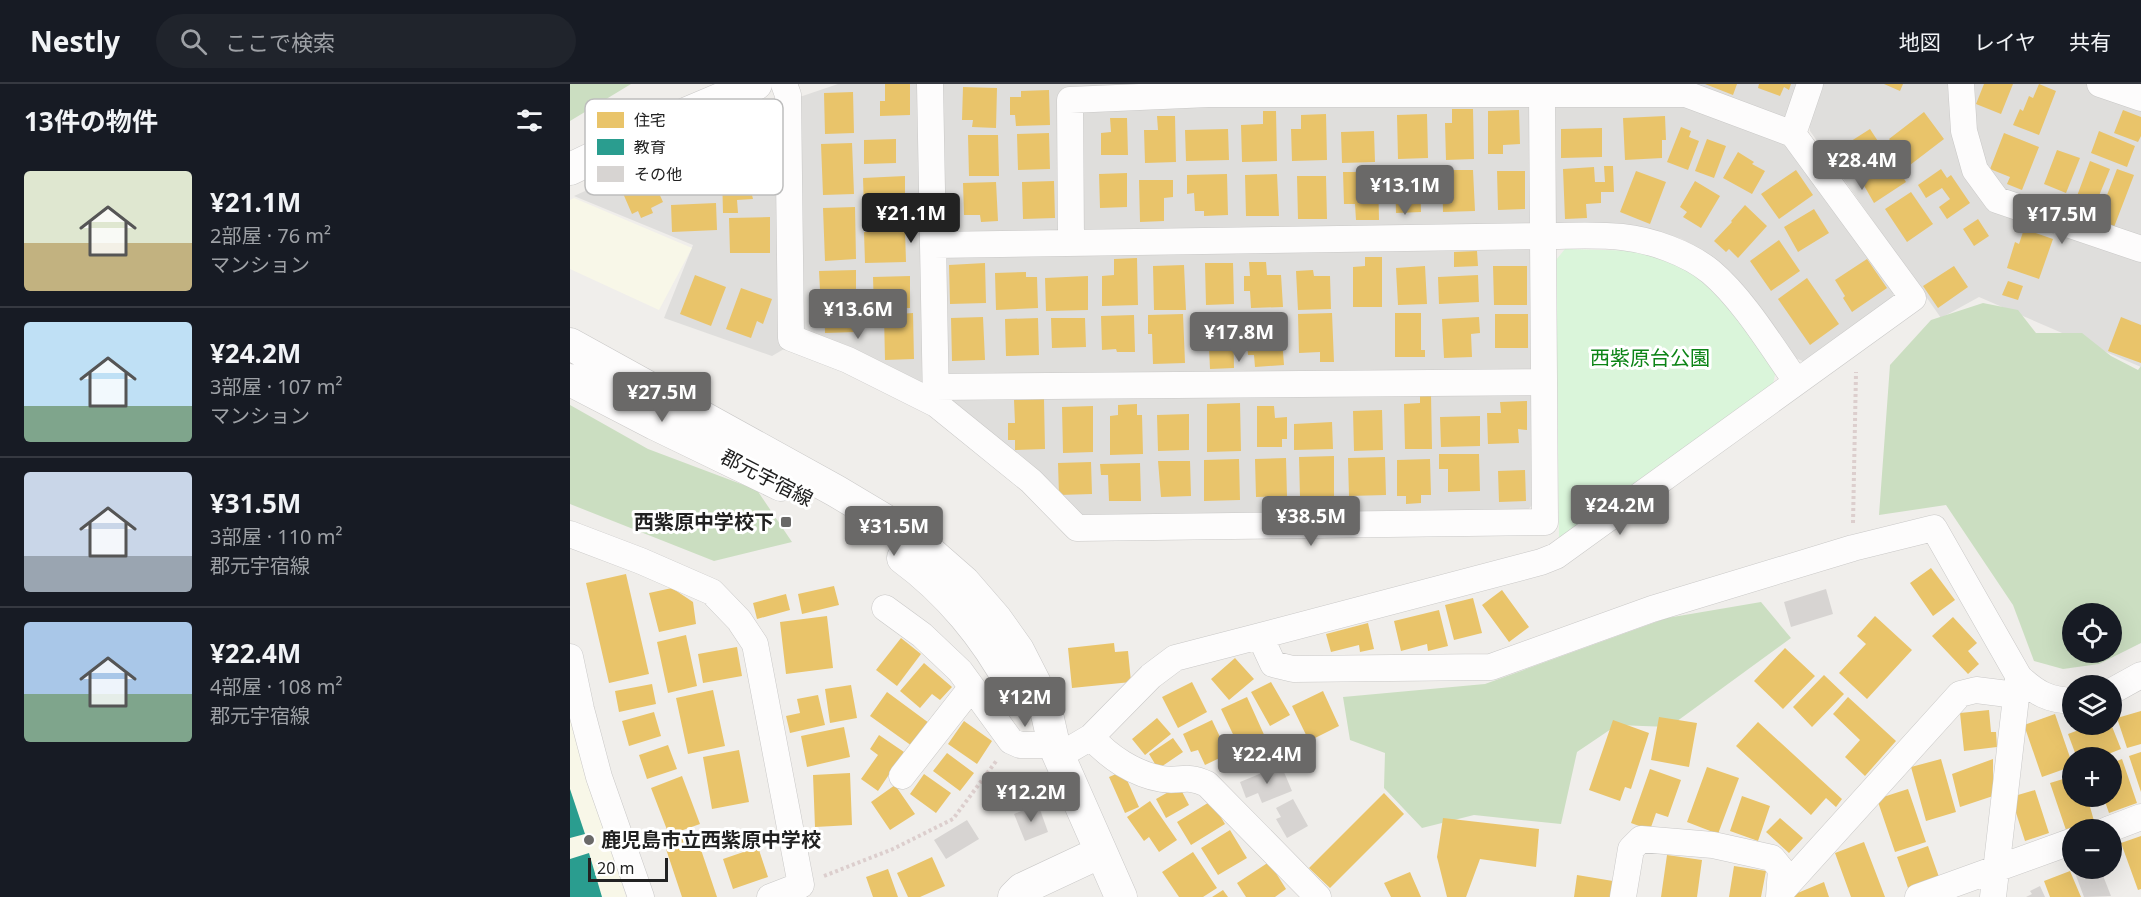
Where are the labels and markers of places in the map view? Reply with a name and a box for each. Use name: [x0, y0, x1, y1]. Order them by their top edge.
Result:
pin: ¥28.4M: [1813, 140, 1911, 191]
pin: ¥13.1M: [1356, 165, 1454, 216]
pin: ¥21.1M: [862, 193, 960, 244]
pin: ¥17.5M: [2013, 194, 2111, 245]
pin: ¥13.6M: [809, 289, 907, 340]
pin: ¥17.8M: [1190, 312, 1288, 363]
pin: ¥27.5M: [613, 372, 711, 423]
pin: ¥24.2M: [1571, 485, 1669, 536]
pin: ¥38.5M: [1262, 496, 1360, 547]
pin: ¥31.5M: [845, 506, 943, 557]
place label: 西紫原中学校下: [634, 508, 774, 535]
marker: 西紫原中学校下: [779, 515, 793, 529]
pin: ¥12M: [989, 677, 1061, 728]
pin: ¥22.4M: [1218, 734, 1316, 785]
pin: ¥12.2M: [982, 772, 1080, 823]
place label: 鹿児島市立西紫原中学校: [601, 826, 821, 853]
marker: 鹿児島市立西紫原中学校: [582, 833, 596, 847]

